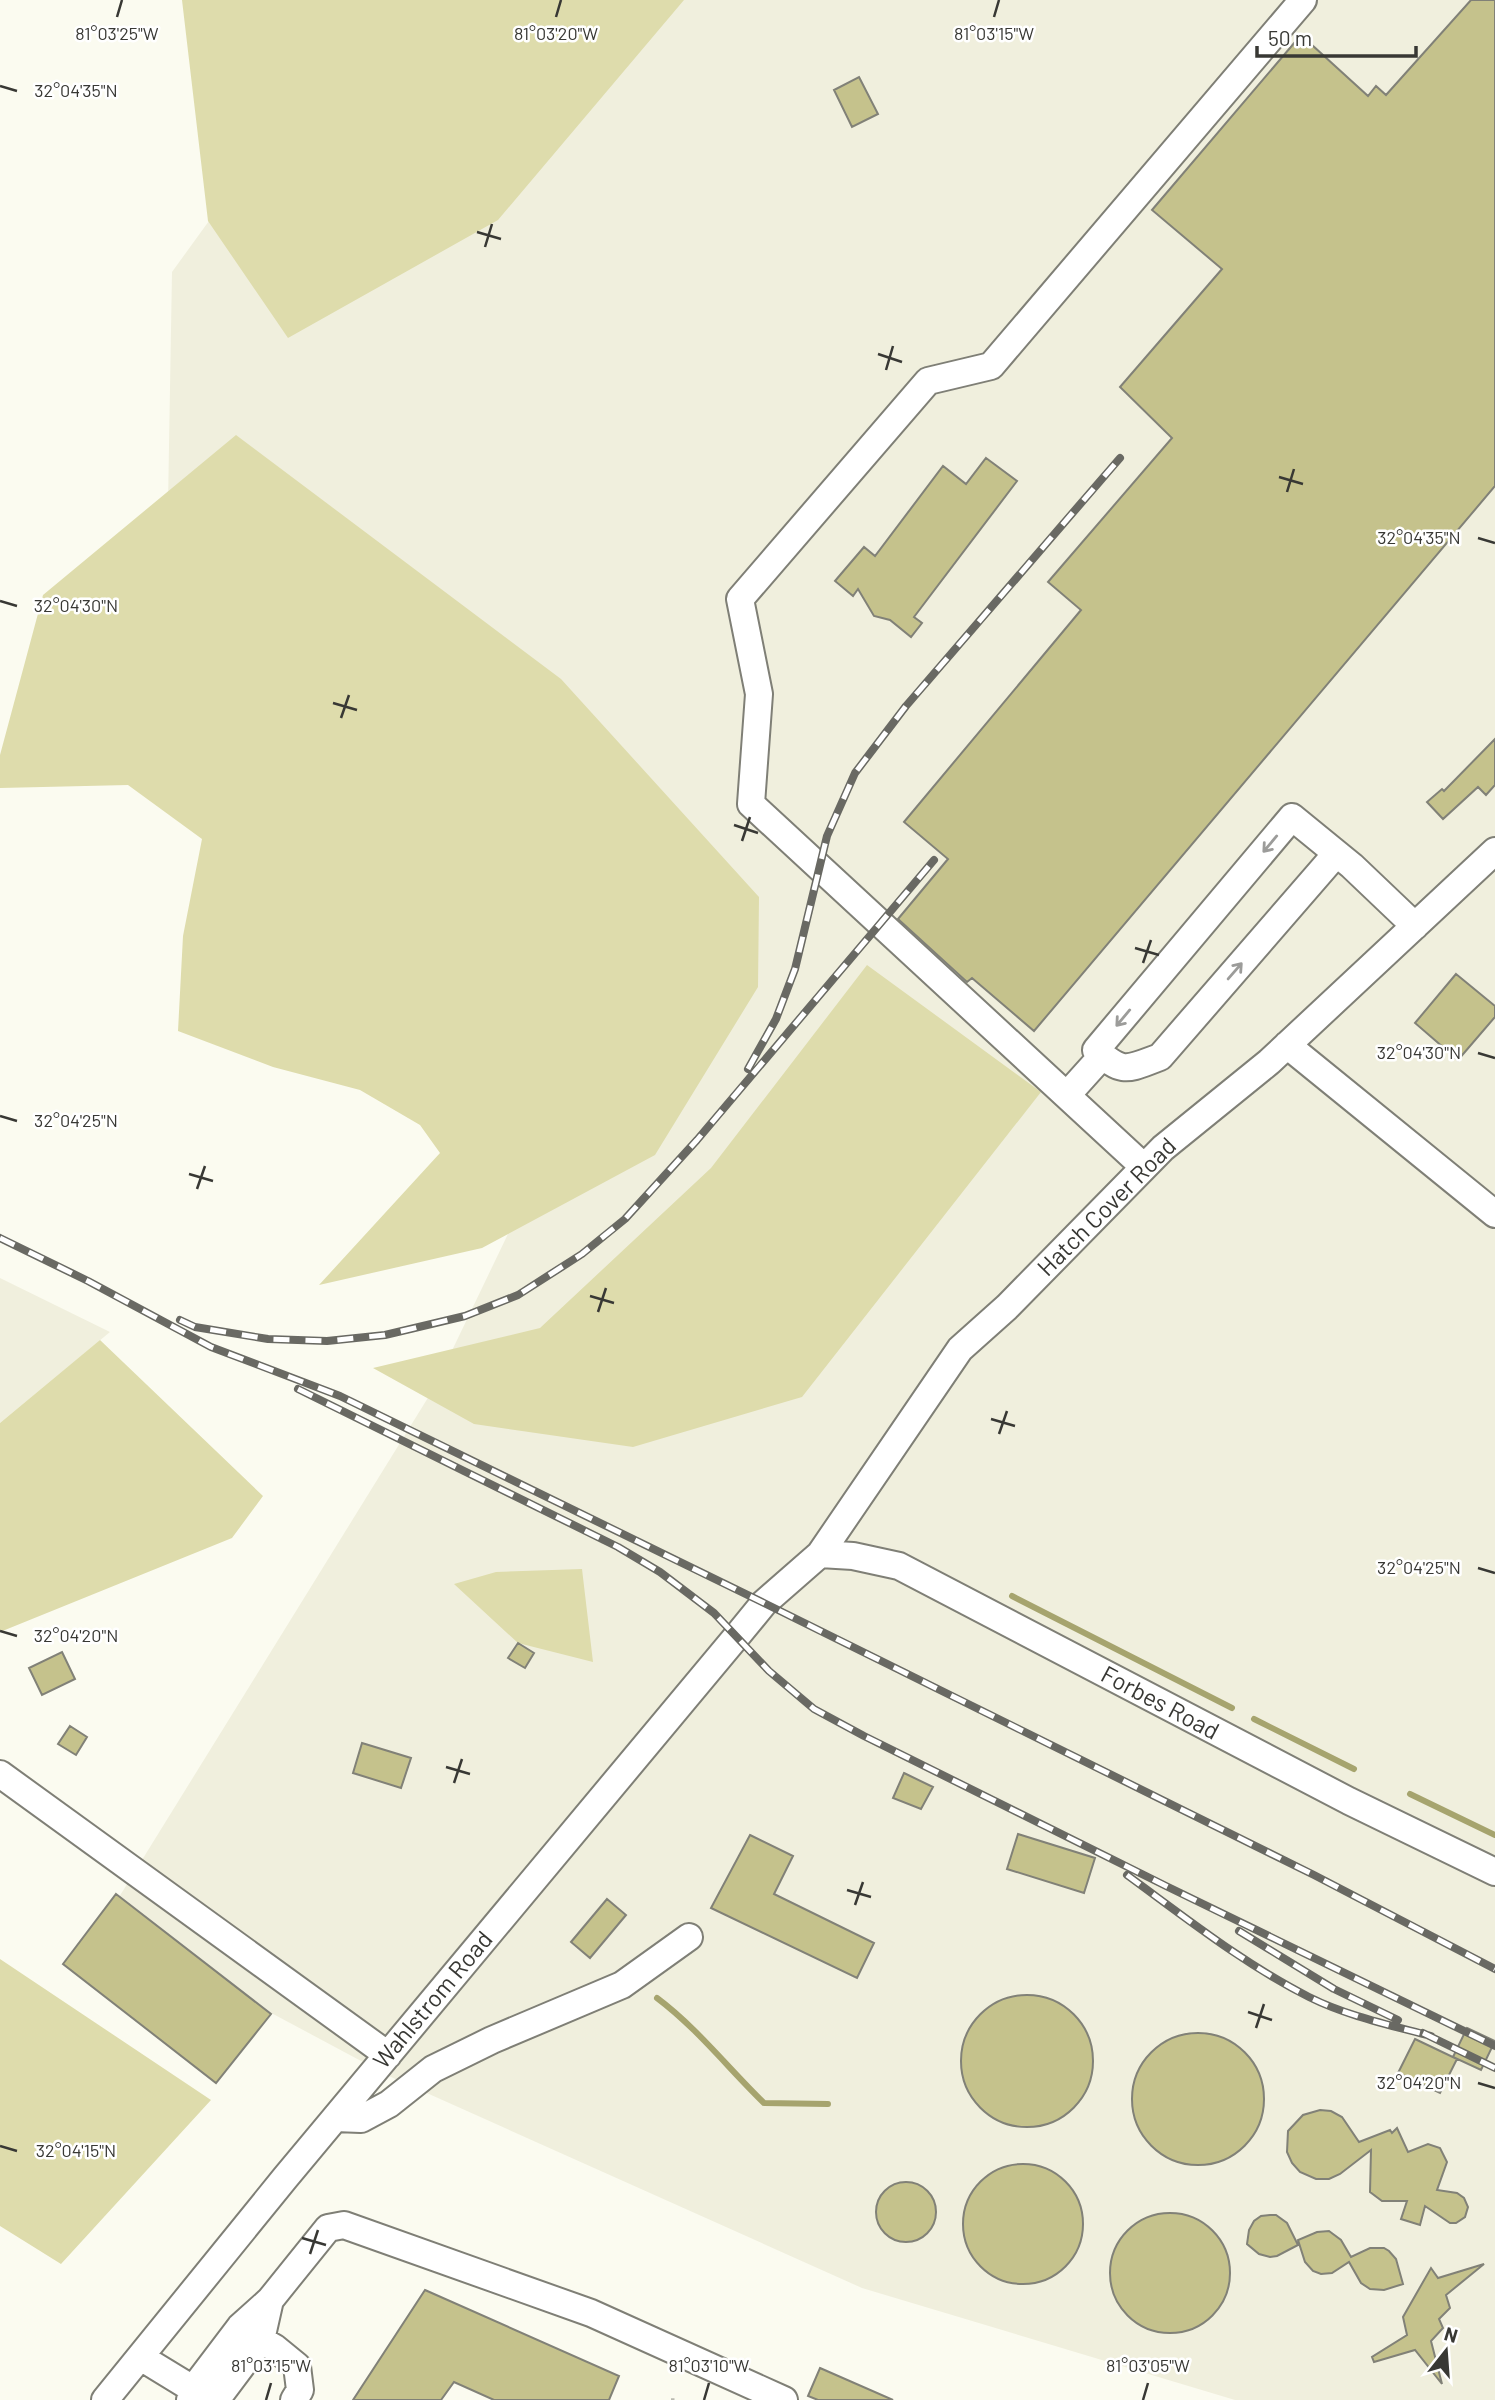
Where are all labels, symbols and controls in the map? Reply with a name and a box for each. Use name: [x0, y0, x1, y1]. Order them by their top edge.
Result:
scale bar: [1257, 14, 1416, 58]
text: 81°03'25"W: [75, 22, 159, 44]
text: 81°03'20"W: [514, 22, 598, 44]
text: 81°03'15"W: [954, 22, 1034, 44]
text: 50 m: [1268, 25, 1312, 50]
text: 32°04'35"N: [34, 79, 118, 101]
text: 32°04'35"N: [1377, 526, 1461, 548]
text: 32°04'30"N: [34, 594, 118, 616]
one-way arrow: [1262, 834, 1278, 852]
one-way arrow: [1227, 962, 1243, 980]
one-way arrow: [1115, 1008, 1131, 1026]
text: 32°04'30"N: [1377, 1041, 1461, 1063]
text: 32°04'25"N: [34, 1109, 118, 1131]
street label: Hatch Cover Road: [1031, 1131, 1181, 1281]
text: 32°04'25"N: [1377, 1556, 1461, 1578]
text: 32°04'20"N: [34, 1624, 118, 1646]
street label: Forbes Road: [1097, 1658, 1225, 1745]
street label: Wahlstrom Road: [366, 1924, 498, 2074]
text: 32°04'20"N: [1377, 2071, 1461, 2093]
text: 32°04'15"N: [36, 2139, 116, 2161]
north arrow: [1411, 2316, 1481, 2386]
text: N: [1442, 2321, 1461, 2347]
text: 81°03'15"W: [231, 2354, 311, 2376]
text: 81°03'10"W: [669, 2354, 750, 2376]
text: 81°03'05"W: [1106, 2354, 1190, 2376]

